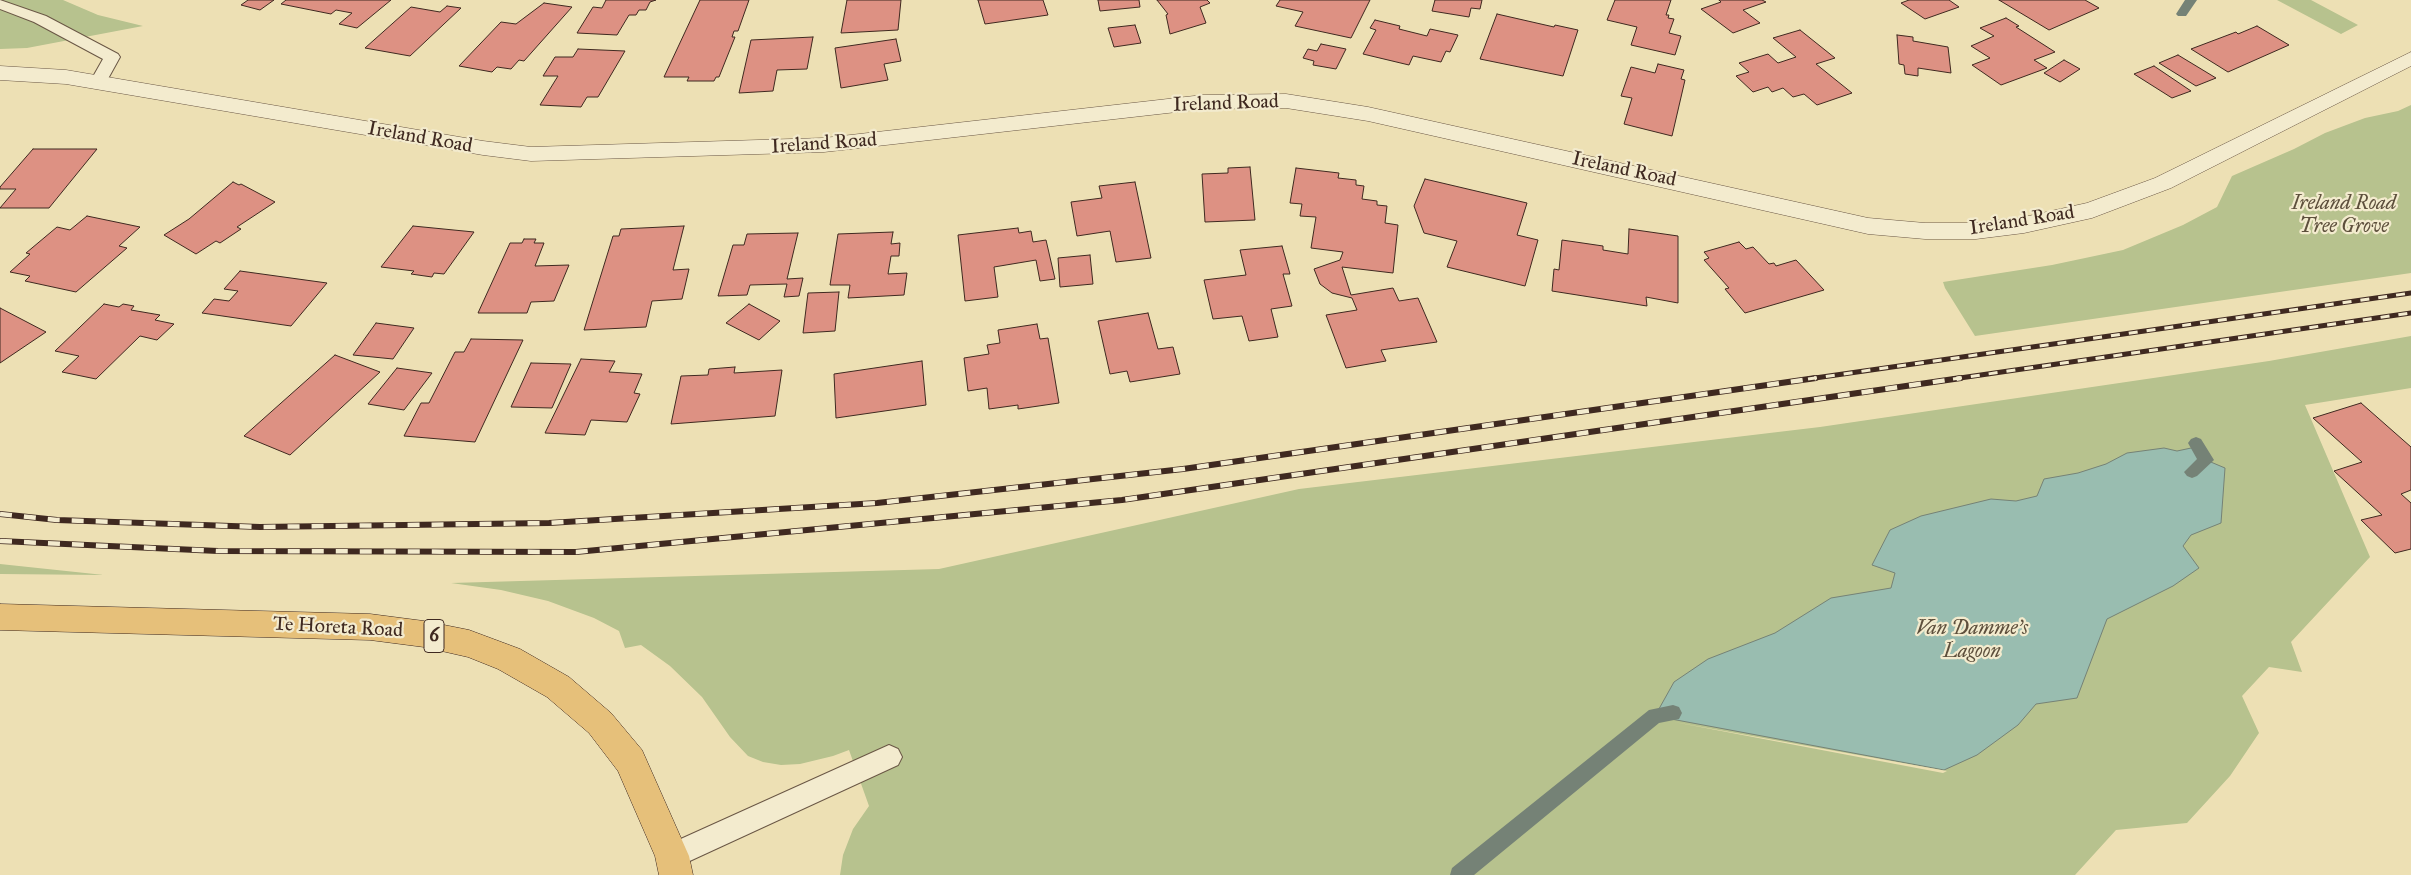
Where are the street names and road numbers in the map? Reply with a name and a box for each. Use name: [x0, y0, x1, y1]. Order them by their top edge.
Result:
street label: Ireland Road: [1173, 90, 1279, 118]
street label: Ireland Road: [366, 117, 474, 159]
street label: Ireland Road: [770, 128, 878, 160]
street label: Ireland Road: [1570, 147, 1678, 193]
street label: Ireland Road: [1968, 201, 2076, 241]
street label: Te Horeta Road: [272, 613, 404, 643]
road number: 6: [424, 620, 444, 652]

